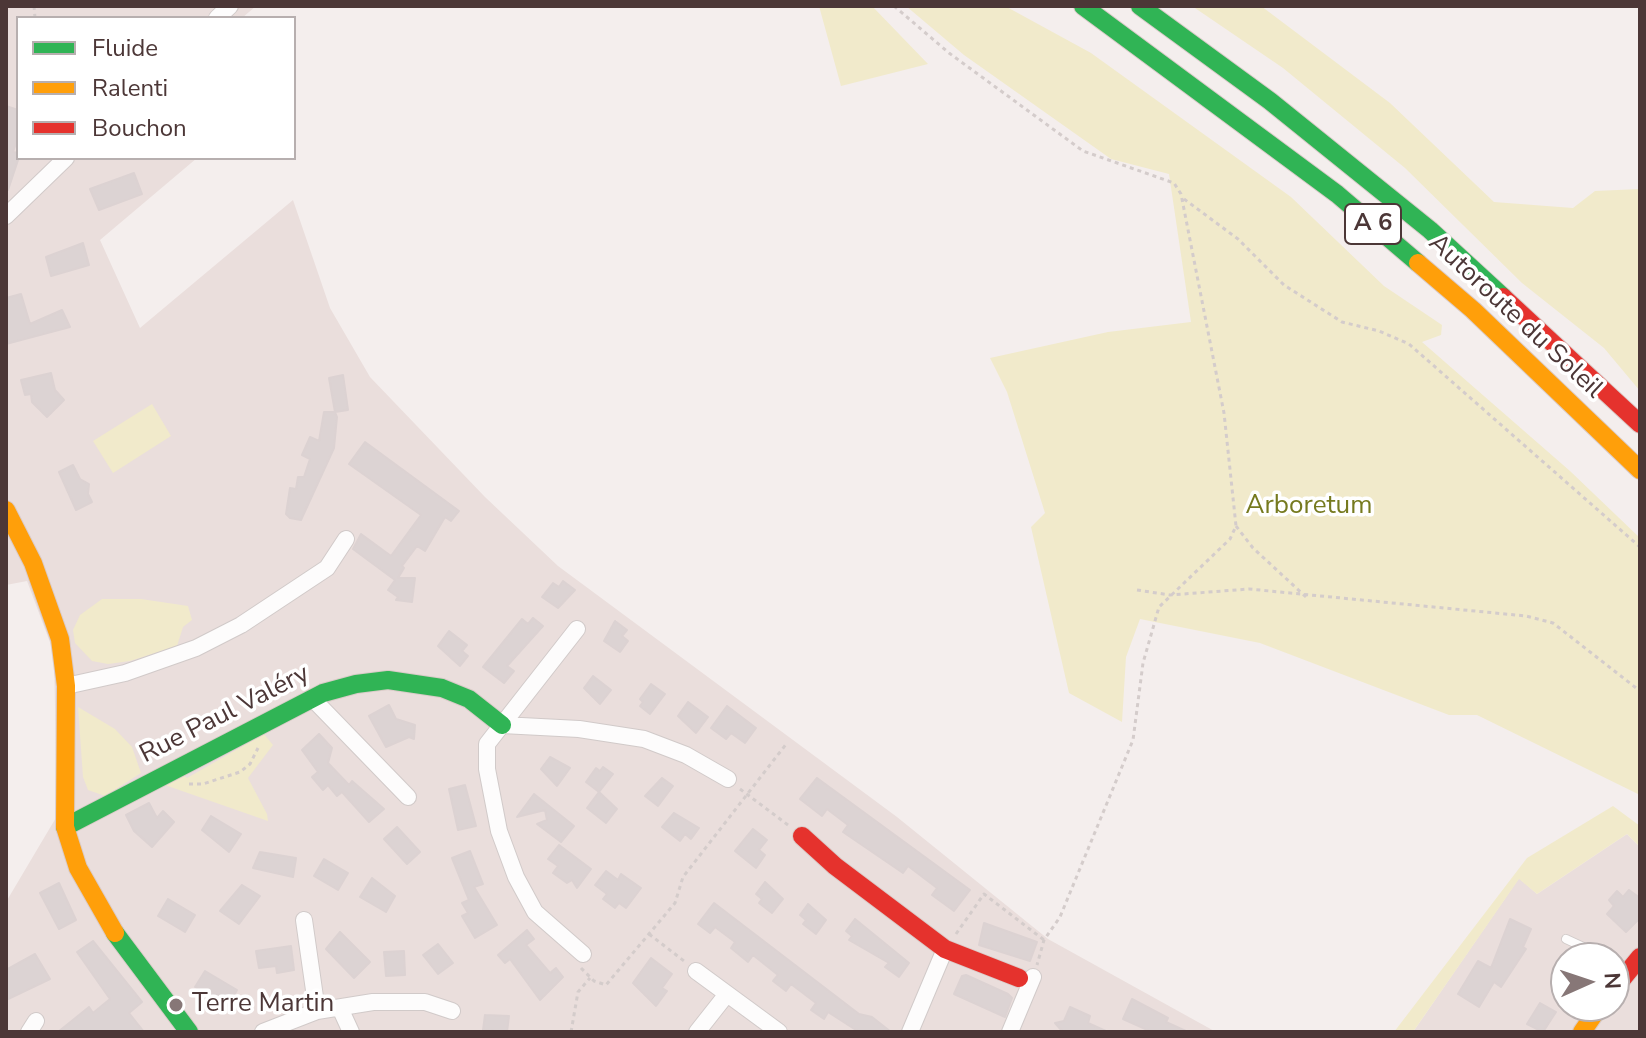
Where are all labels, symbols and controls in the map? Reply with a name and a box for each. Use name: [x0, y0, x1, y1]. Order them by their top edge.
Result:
legend: [16, 16, 296, 160]
text: Fluide: [92, 32, 158, 64]
text: Ralenti: [92, 72, 168, 104]
text: Bouchon: [92, 112, 187, 144]
road number: A 6: [1345, 204, 1401, 244]
street label: Autoroute du Soleil: [1421, 228, 1609, 406]
park label: Arboretum: [1246, 491, 1372, 523]
street label: Rue Paul Valéry: [135, 659, 315, 771]
north arrow: [1550, 942, 1630, 1022]
text: N: [1597, 972, 1627, 990]
place label: Terre Martin: [192, 989, 334, 1021]
marker: Terre Martin: [167, 996, 185, 1014]

